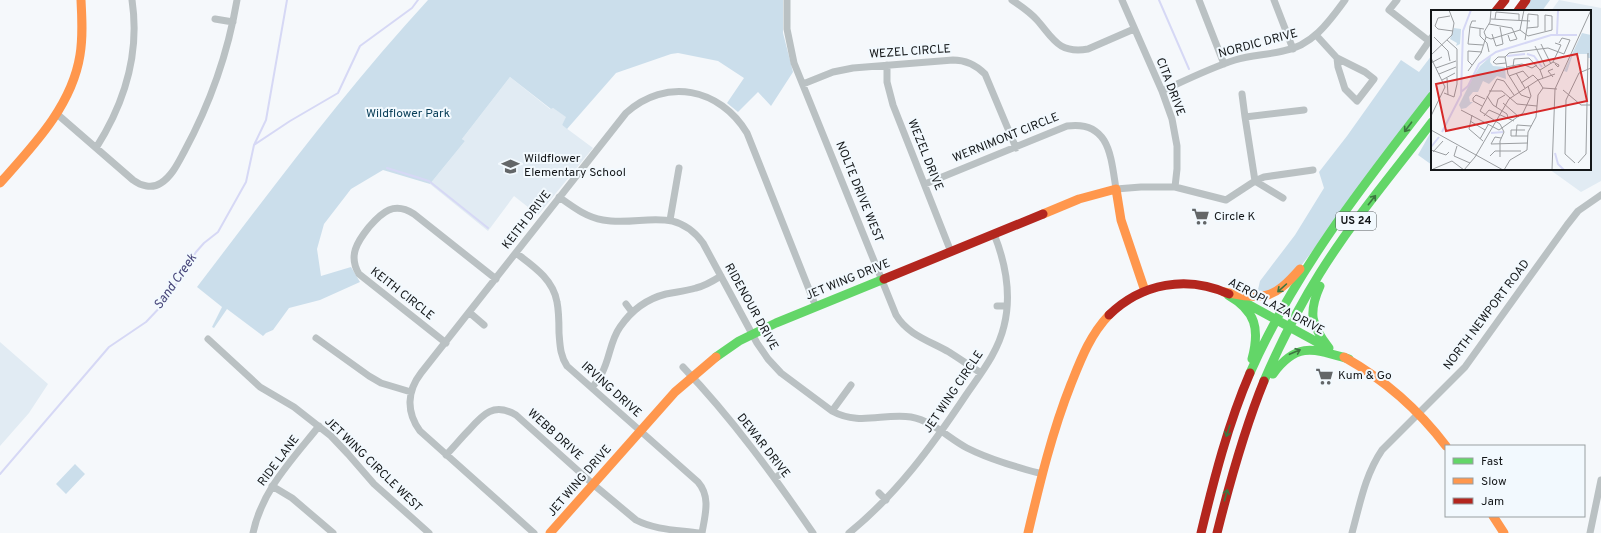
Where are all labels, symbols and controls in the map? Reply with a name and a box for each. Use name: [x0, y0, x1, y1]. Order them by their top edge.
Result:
inset map: [1431, 10, 1591, 170]
street label: NORDIC DRIVE: [1217, 26, 1299, 62]
street label: WEZEL CIRCLE: [869, 41, 951, 63]
street label: CITA DRIVE: [1152, 55, 1188, 119]
park label: Wildflower Park: [366, 106, 450, 122]
street label: WERNIMONT CIRCLE: [950, 109, 1062, 167]
street label: WEZEL DRIVE: [903, 117, 947, 193]
one-way arrow: [1404, 121, 1413, 132]
street label: NOLTE DRIVE WEST: [831, 139, 887, 245]
place label: Wildflower Elementary School: [524, 151, 626, 181]
school or university icon: Wildflower Elementary School: [501, 156, 521, 176]
street label: KEITH DRIVE: [499, 187, 555, 253]
one-way arrow: [1368, 195, 1376, 206]
supermarket icon: Circle K: [1191, 207, 1211, 227]
place label: Circle K: [1214, 209, 1256, 225]
road number: US 24: [1336, 212, 1376, 230]
water label: Sand Creek: [151, 251, 201, 313]
street label: JET WING DRIVE: [803, 256, 893, 304]
street label: NORTH NEWPORT ROAD: [1440, 257, 1534, 373]
street label: RIDENOUR DRIVE: [720, 261, 782, 353]
street label: KEITH CIRCLE: [367, 264, 437, 324]
street label: AEROPLAZA DRIVE: [1225, 275, 1327, 339]
one-way arrow: [1277, 283, 1287, 293]
street label: JET WING CIRCLE: [920, 348, 988, 436]
one-way arrow: [1288, 348, 1300, 356]
street label: IRVING DRIVE: [577, 359, 645, 421]
supermarket icon: Kum & Go: [1315, 366, 1335, 386]
place label: Kum & Go: [1338, 368, 1392, 384]
street label: WEBB DRIVE: [524, 406, 586, 464]
street label: DEWAR DRIVE: [733, 410, 793, 482]
street label: JET WING CIRCLE WEST: [321, 414, 425, 516]
one-way arrow: [1224, 425, 1231, 438]
street label: RIDE LANE: [255, 432, 303, 490]
street label: JET WING DRIVE: [544, 442, 616, 520]
legend: [1445, 445, 1585, 517]
text: Fast: [1481, 454, 1503, 470]
text: Slow: [1481, 474, 1507, 490]
one-way arrow: [1223, 489, 1230, 502]
text: Jam: [1481, 494, 1504, 510]

